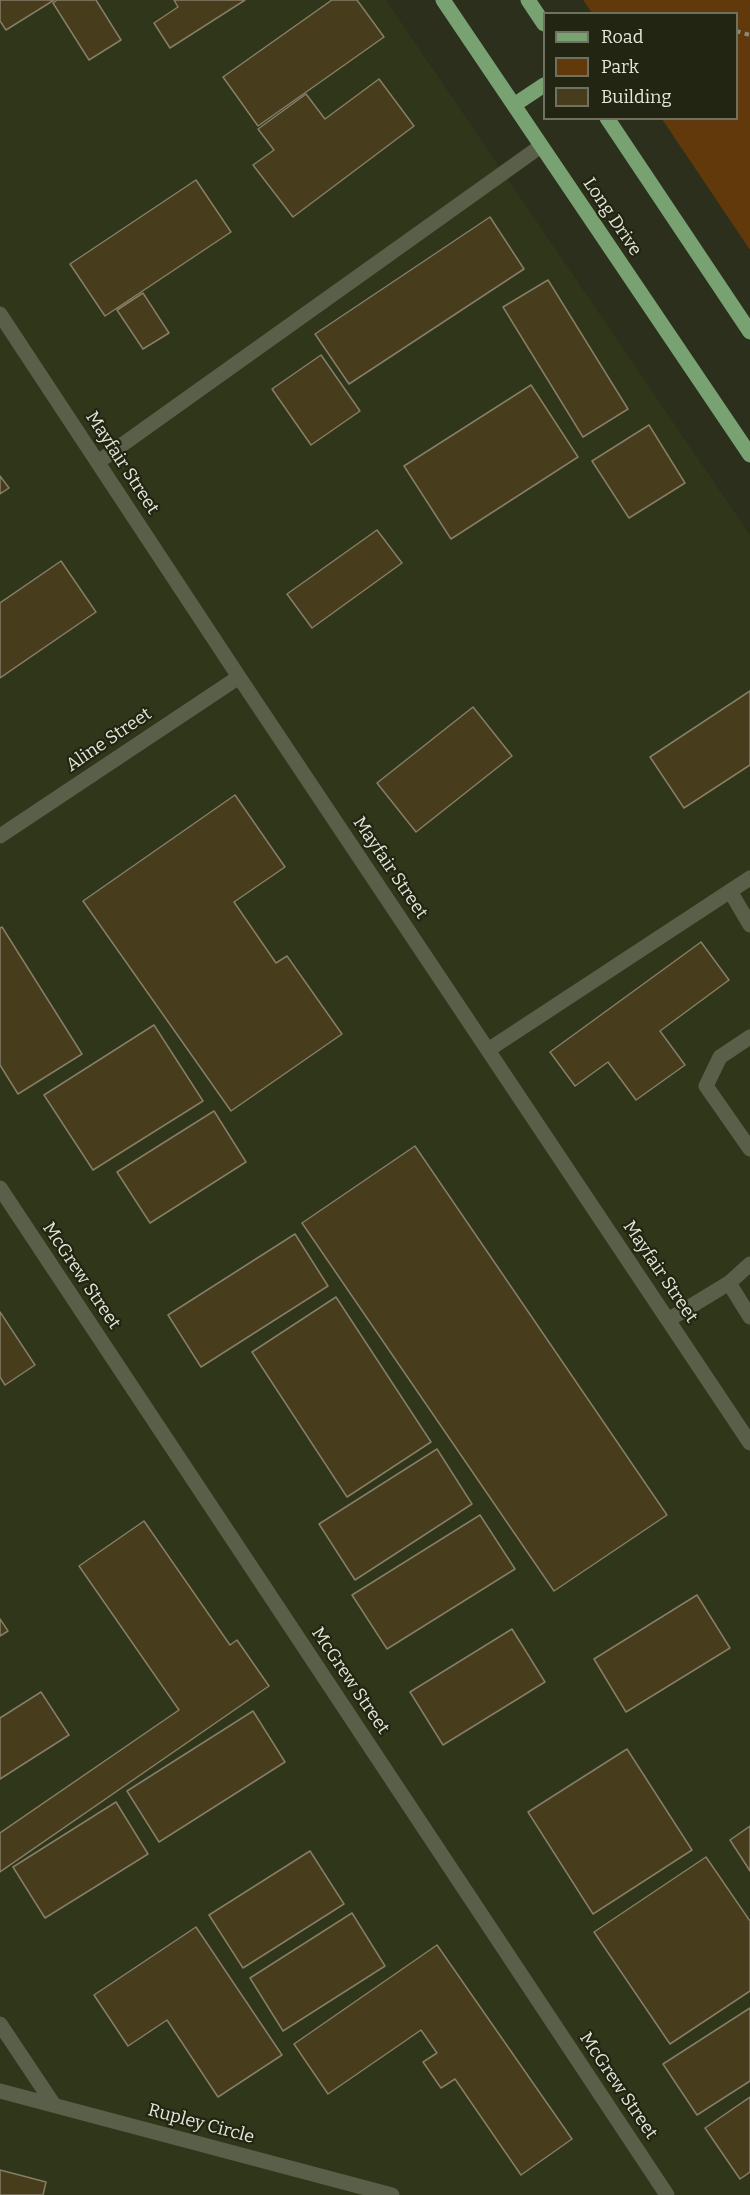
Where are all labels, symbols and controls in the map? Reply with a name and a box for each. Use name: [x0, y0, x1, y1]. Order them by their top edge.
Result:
legend: [543, 12, 738, 120]
text: Road: [601, 26, 643, 48]
text: Park: [601, 56, 639, 78]
text: Building: [601, 86, 672, 108]
street label: Long Drive: [578, 174, 646, 260]
street label: Mayfair Street: [81, 408, 163, 518]
street label: Aline Street: [62, 703, 156, 777]
street label: Mayfair Street: [348, 813, 432, 923]
street label: Mayfair Street: [618, 1217, 702, 1327]
street label: McGrew Street: [37, 1219, 125, 1333]
street label: McGrew Street: [306, 1624, 394, 1738]
street label: McGrew Street: [574, 2029, 662, 2143]
street label: Rupley Circle: [146, 2099, 256, 2149]

